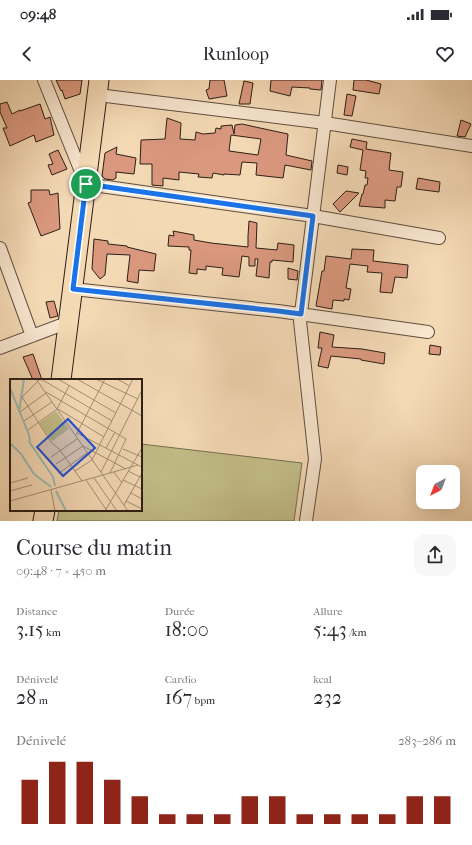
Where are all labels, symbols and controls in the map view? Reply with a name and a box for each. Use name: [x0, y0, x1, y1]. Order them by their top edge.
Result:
text: 09:48: [20, 5, 56, 23]
icon: back: [16, 43, 38, 65]
icon: heart: [434, 43, 456, 65]
text: Runloop: [203, 44, 269, 65]
pin: [69, 167, 103, 201]
icon: arrive: [75, 173, 97, 195]
inset map: [10, 379, 142, 511]
north arrow: [416, 465, 460, 509]
map controls: [416, 465, 460, 509]
button: share: [414, 534, 456, 576]
text: Course du matin: [16, 535, 172, 561]
text: 09:48 · 7 × 450 m: [16, 563, 106, 578]
text: Distance: [16, 605, 57, 618]
text: Durée: [165, 605, 195, 618]
text: Allure: [313, 605, 343, 618]
text: 3.15: [16, 618, 44, 641]
text: 18:00: [165, 618, 209, 641]
text: 5:43: [313, 618, 347, 641]
text: km: [44, 626, 61, 639]
text: /km: [347, 626, 367, 639]
text: Dénivelé: [16, 673, 58, 686]
text: Cardio: [165, 673, 196, 686]
text: kcal: [313, 673, 332, 686]
text: 28: [16, 686, 36, 709]
text: 167: [165, 686, 192, 709]
text: 232: [313, 686, 342, 709]
text: m: [36, 694, 48, 707]
text: bpm: [192, 694, 215, 707]
text: Dénivelé: [16, 733, 66, 748]
text: 283–286 m: [398, 733, 456, 748]

